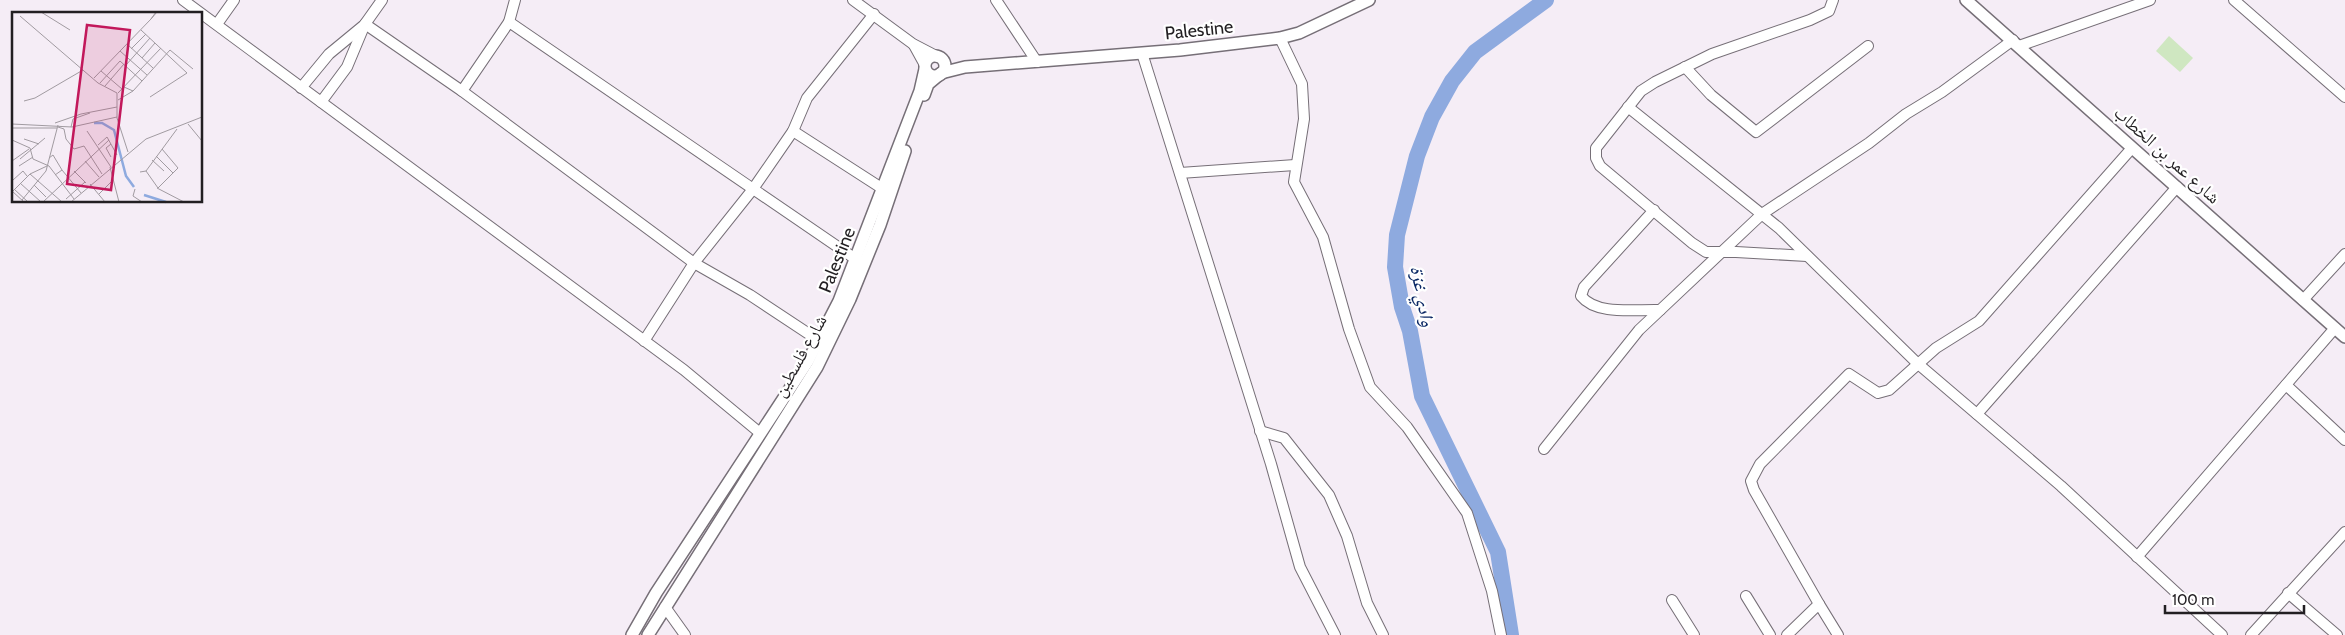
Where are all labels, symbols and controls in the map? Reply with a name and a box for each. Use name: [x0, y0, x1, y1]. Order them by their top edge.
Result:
inset map: [12, 12, 202, 202]
street label: Palestine: [1164, 15, 1234, 45]
street label: شارع عمر بن الخطاب: [2109, 101, 2225, 209]
street label: Palestine: [814, 224, 860, 296]
water label: وادي غزة: [1402, 264, 1440, 330]
street label: شارع فلسطين: [768, 311, 832, 401]
scale bar: [2165, 582, 2304, 614]
text: 100 m: [2172, 591, 2214, 609]

